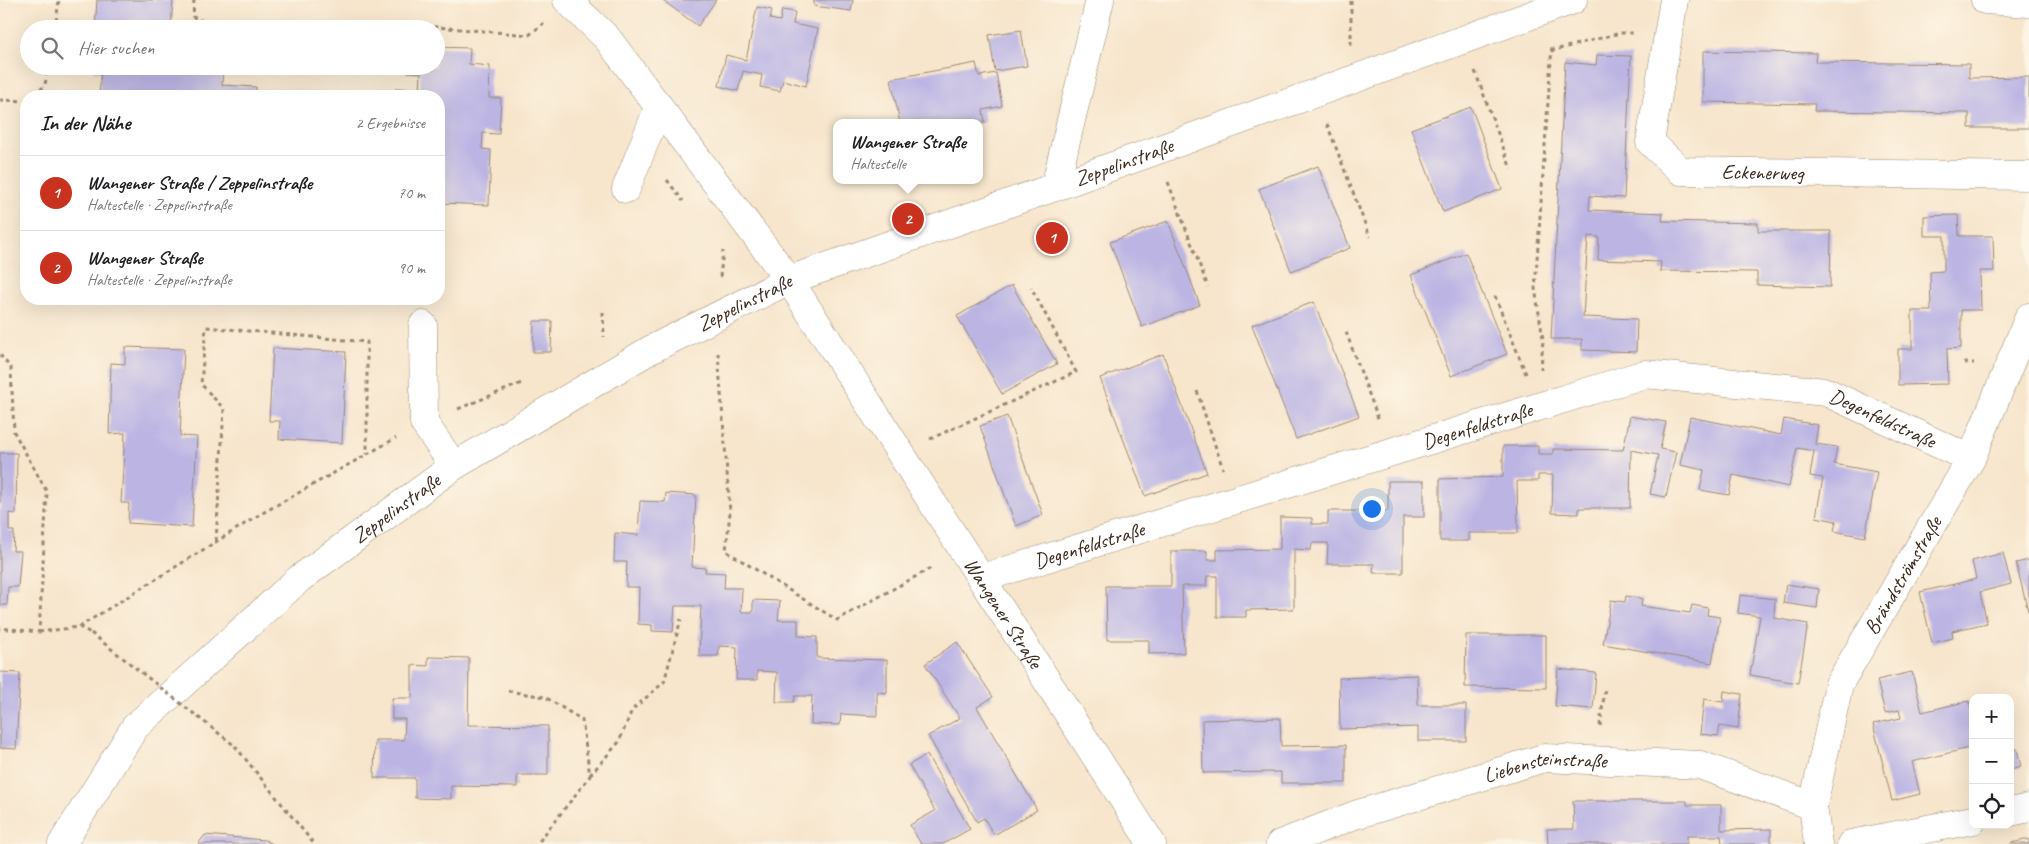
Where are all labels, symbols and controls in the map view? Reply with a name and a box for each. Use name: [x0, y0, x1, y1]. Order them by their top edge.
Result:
search box: [20, 20, 445, 75]
icon: search: [38, 34, 66, 62]
text: Hier suchen: [78, 36, 154, 60]
text: In der Nähe: [40, 110, 130, 136]
text: 2 Ergebnisse: [356, 113, 425, 133]
popup: [833, 119, 983, 184]
text: Wangener Straße: [850, 130, 966, 154]
street label: Zeppelinstraße: [1071, 132, 1179, 192]
text: Haltestelle: [850, 154, 906, 174]
street label: Eckenerweg: [1721, 159, 1805, 186]
text: Wangener Straße / Zeppelinstraße: [87, 171, 312, 195]
text: 1: [52, 183, 60, 203]
text: 70 m: [398, 183, 425, 203]
text: Haltestelle · Zeppelinstraße: [87, 195, 232, 215]
pin: 2: [892, 200, 924, 238]
pin: 1: [1036, 219, 1068, 257]
text: Wangener Straße: [87, 246, 203, 270]
text: 2: [52, 258, 60, 278]
text: 90 m: [398, 258, 425, 278]
street label: Zeppelinstraße: [693, 267, 798, 337]
text: Haltestelle · Zeppelinstraße: [87, 270, 232, 290]
street label: Degenfeldstraße: [1826, 383, 1942, 455]
street label: Degenfeldstraße: [1419, 396, 1537, 455]
street label: Zeppelinstraße: [347, 466, 447, 549]
your location: [1359, 496, 1385, 522]
street label: Brändströmstraße: [1858, 510, 1948, 639]
street label: Degenfeldstraße: [1031, 515, 1149, 574]
street label: Wangener Straße: [958, 553, 1050, 675]
map controls: [1969, 694, 2014, 829]
button: +: [1969, 694, 2014, 739]
button: −: [1969, 739, 2014, 784]
street label: Liebensteinstraße: [1480, 745, 1609, 788]
button: locate: [1969, 784, 2014, 829]

